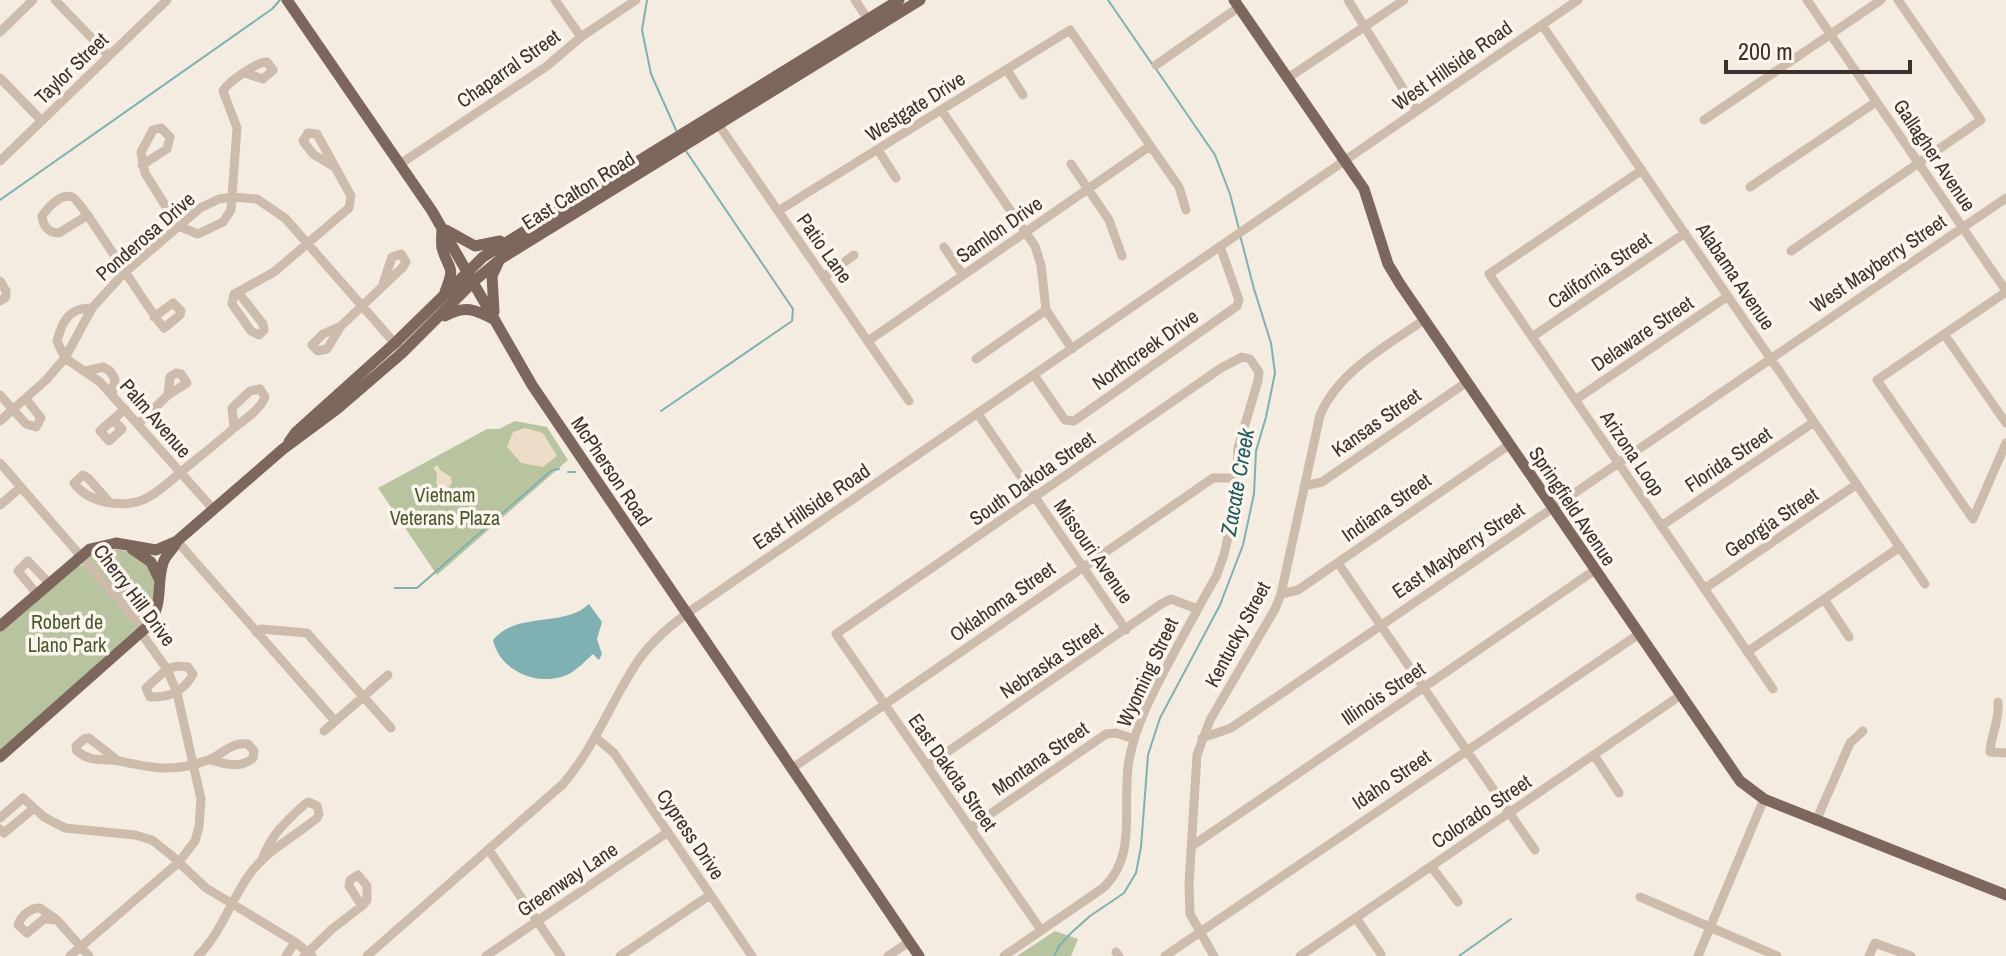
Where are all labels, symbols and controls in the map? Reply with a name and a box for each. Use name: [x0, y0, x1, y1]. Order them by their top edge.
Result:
street label: West Hillside Road: [1387, 14, 1517, 116]
street label: Chaparral Street: [451, 22, 565, 114]
scale bar: [1726, 24, 1910, 74]
street label: Taylor Street: [28, 26, 114, 110]
text: 200 m: [1738, 35, 1793, 67]
street label: Westgate Drive: [860, 65, 970, 147]
street label: Gallagher Avenue: [1887, 94, 1983, 216]
street label: East Calton Road: [516, 144, 640, 236]
street label: Ponderosa Drive: [90, 185, 200, 287]
street label: Samlon Drive: [951, 189, 1047, 269]
street label: West Mayberry Street: [1805, 207, 1952, 318]
street label: Patio Lane: [791, 208, 859, 288]
street label: Alabama Avenue: [1690, 216, 1782, 335]
street label: California Street: [1542, 225, 1656, 315]
street label: Delaware Street: [1586, 289, 1699, 377]
street label: Northcreek Drive: [1086, 302, 1204, 396]
street label: Palm Avenue: [114, 373, 198, 463]
street label: Kansas Street: [1326, 381, 1426, 463]
street label: Arizona Loop: [1594, 404, 1671, 501]
street label: McPherson Road: [565, 411, 659, 531]
street label: Florida Street: [1679, 420, 1777, 498]
street label: South Dakota Street: [964, 424, 1101, 531]
water label: Zacate Creek: [1213, 425, 1261, 539]
street label: Springfield Avenue: [1523, 441, 1623, 571]
street label: East Hillside Road: [747, 457, 875, 555]
street label: Indiana Street: [1336, 466, 1436, 548]
street label: Georgia Street: [1719, 480, 1824, 563]
park label: Vietnam Veterans Plaza: [390, 481, 500, 531]
street label: Missouri Avenue: [1048, 493, 1140, 609]
street label: East Mayberry Street: [1387, 495, 1530, 604]
street label: Cherry Hill Drive: [88, 538, 182, 652]
street label: Oklahoma Street: [944, 554, 1061, 647]
street label: Kentucky Street: [1198, 576, 1276, 691]
park label: Robert de Llano Park: [28, 608, 107, 658]
street label: Wyoming Street: [1110, 613, 1184, 731]
street label: Nebraska Street: [994, 615, 1108, 704]
street label: Illinois Street: [1336, 655, 1431, 731]
street label: East Dakota Street: [902, 708, 1004, 836]
street label: Montana Street: [986, 715, 1094, 801]
street label: Idaho Street: [1346, 743, 1436, 815]
street label: Colorado Street: [1426, 767, 1537, 854]
street label: Cypress Drive: [651, 783, 731, 885]
street label: Greenway Lane: [511, 835, 623, 923]

